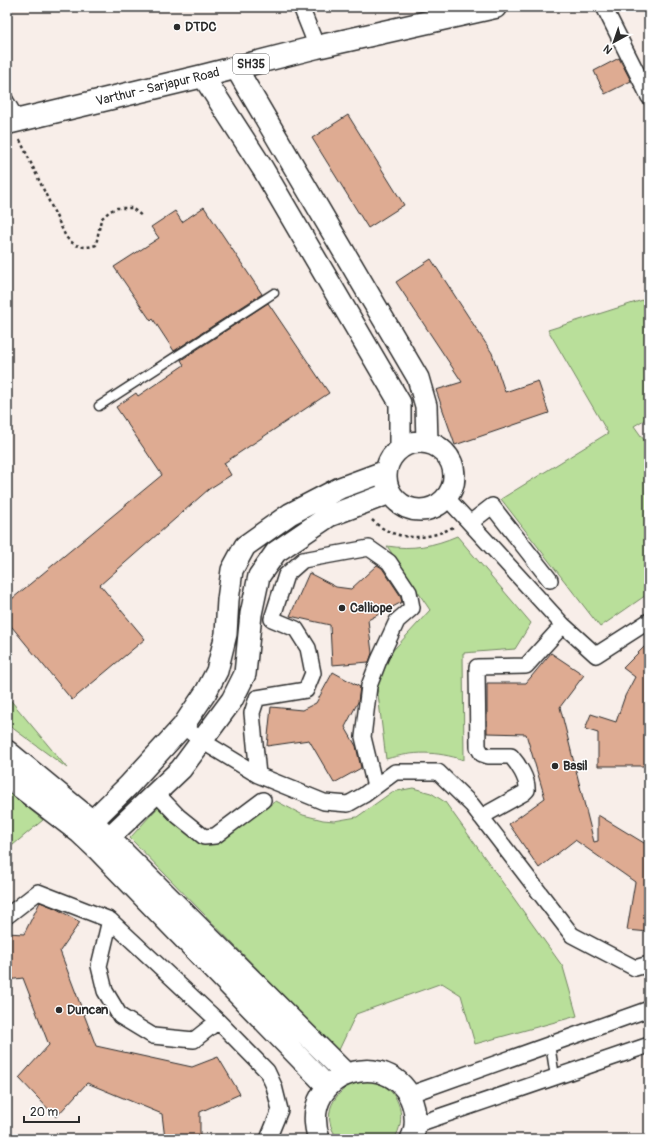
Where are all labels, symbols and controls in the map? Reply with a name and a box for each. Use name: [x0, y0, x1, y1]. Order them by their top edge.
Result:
place label: DTDC: [185, 19, 217, 35]
marker: DTDC: [172, 22, 182, 32]
north arrow: [594, 22, 634, 62]
text: N: [600, 42, 615, 57]
road number: SH35: [233, 54, 269, 74]
street label: Varthur - Sarjapur Road: [94, 64, 221, 109]
place label: Calliope: [350, 600, 393, 616]
marker: Calliope: [337, 603, 347, 613]
place label: Basil: [563, 758, 588, 774]
marker: Basil: [550, 761, 560, 771]
place label: Duncan: [67, 1002, 109, 1018]
marker: Duncan: [54, 1005, 64, 1015]
scale bar: [24, 1098, 79, 1124]
text: 20 m: [30, 1105, 59, 1120]

